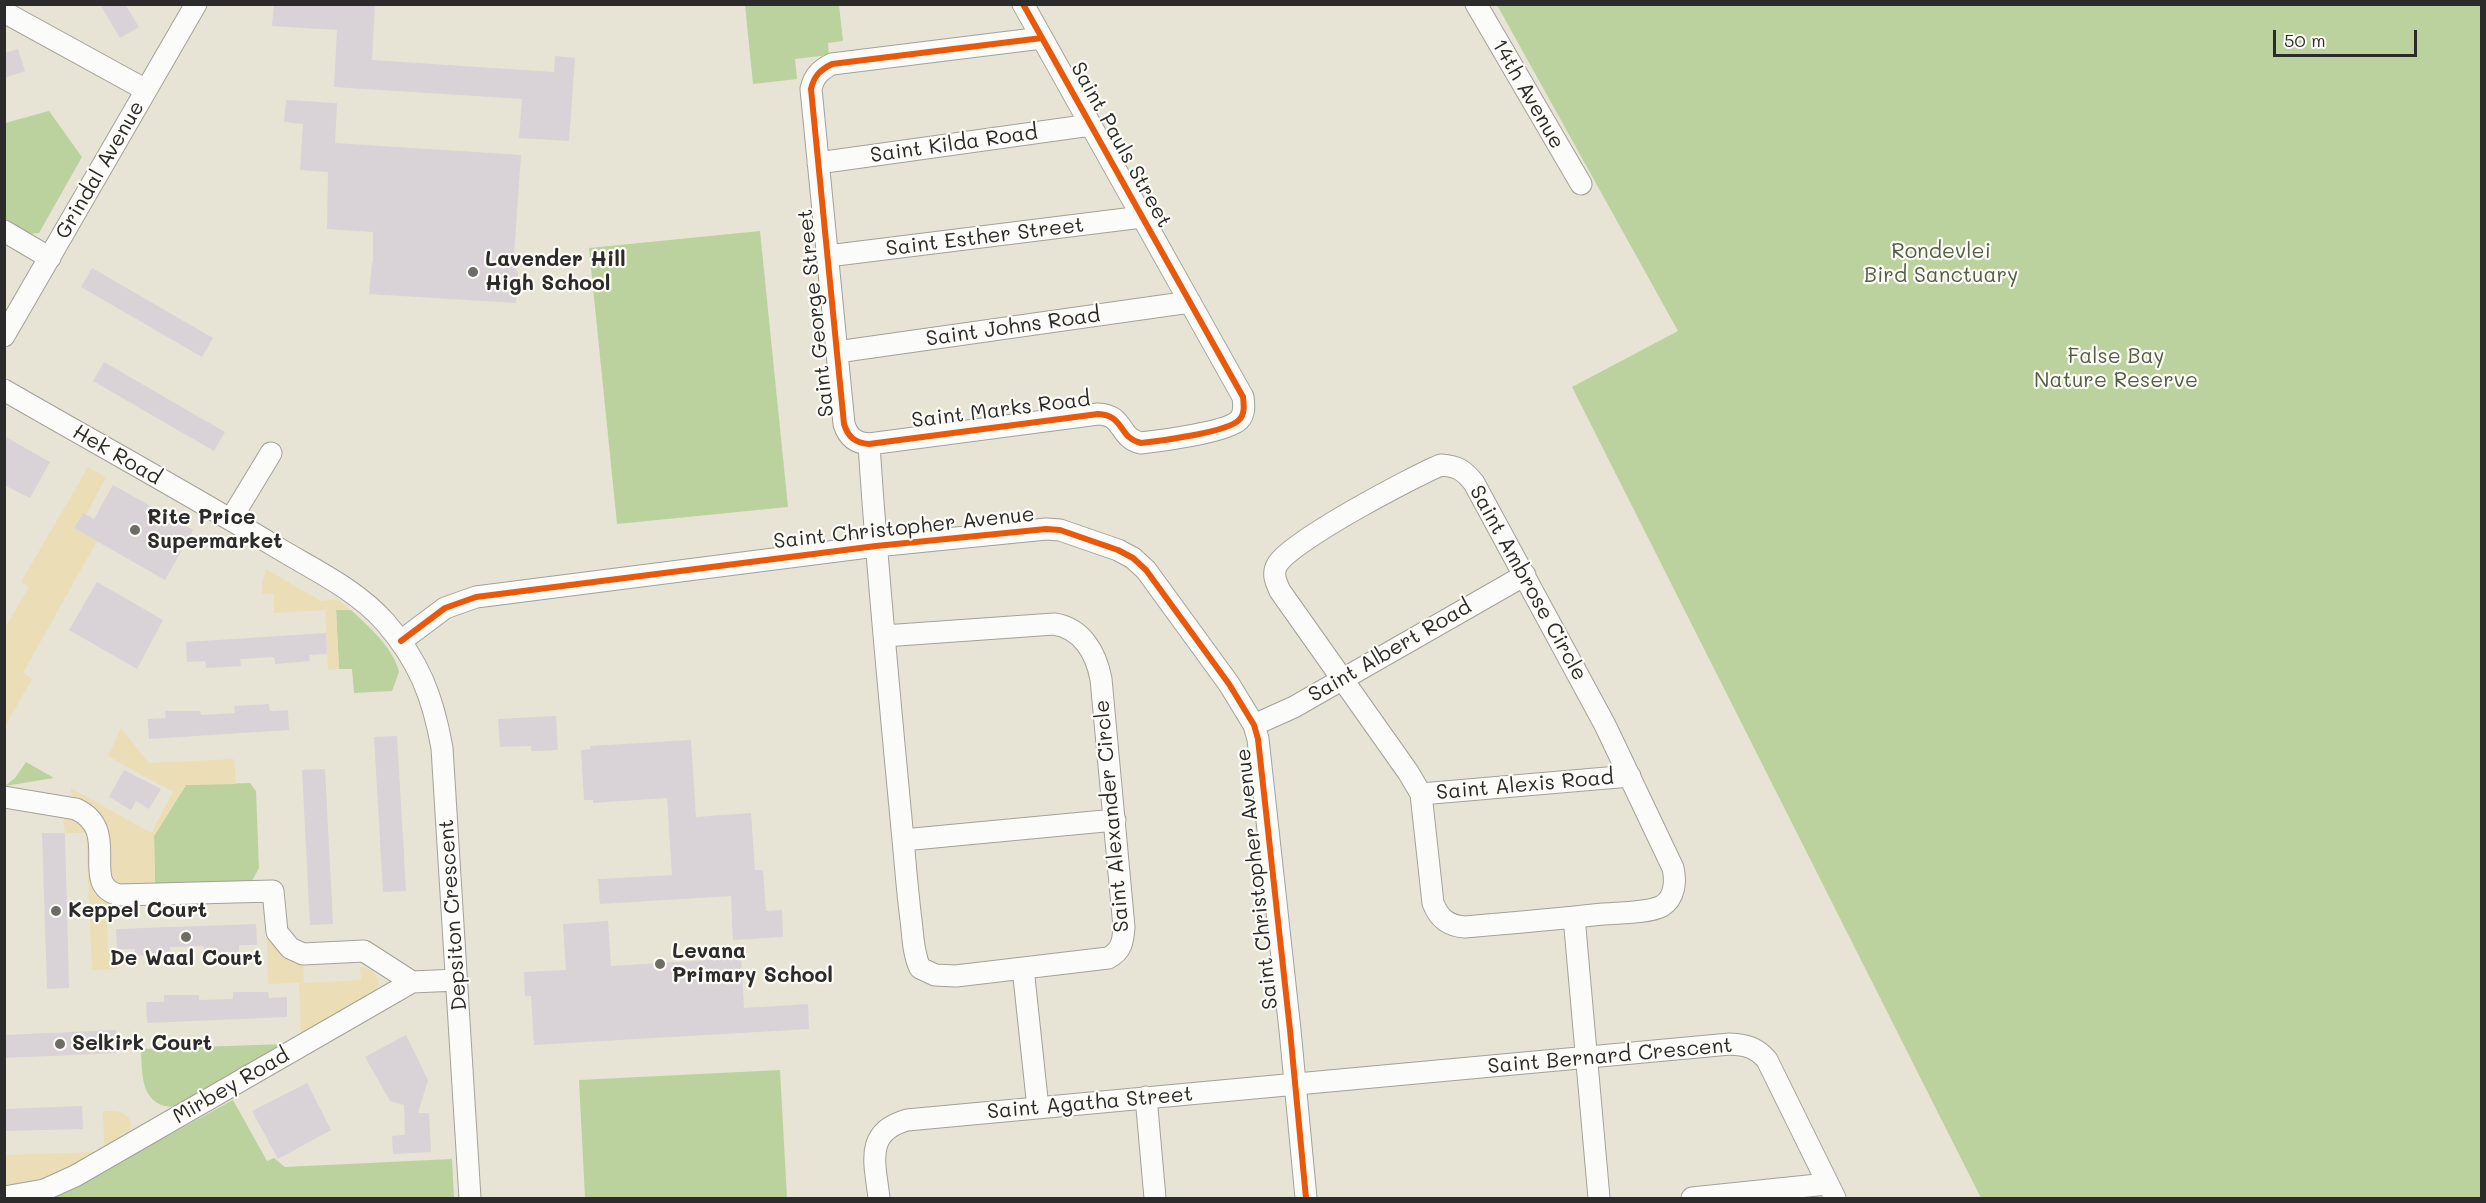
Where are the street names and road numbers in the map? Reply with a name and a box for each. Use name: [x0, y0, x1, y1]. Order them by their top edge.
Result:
street label: 14th Avenue: [1487, 35, 1569, 153]
street label: Saint Pauls Street: [1065, 58, 1177, 232]
street label: Grindal Avenue: [50, 96, 150, 244]
street label: Saint Kilda Road: [869, 120, 1039, 168]
street label: Saint George Street: [793, 208, 839, 418]
street label: Saint Esther Street: [885, 212, 1085, 262]
street label: Saint Johns Road: [924, 302, 1102, 352]
street label: Saint Marks Road: [910, 387, 1092, 433]
street label: Hek Road: [68, 420, 166, 490]
street label: Saint Ambrose Circle: [1464, 481, 1592, 685]
street label: Saint Christopher Avenue: [772, 502, 1036, 554]
street label: Saint Albert Road: [1304, 594, 1476, 708]
street label: Saint Alexander Circle: [1089, 699, 1135, 933]
street label: Saint Christopher Avenue: [1231, 747, 1283, 1011]
street label: Saint Alexis Road: [1435, 765, 1615, 805]
street label: Depsiton Crescent: [434, 818, 472, 1012]
street label: Saint Bernard Crescent: [1486, 1033, 1734, 1079]
street label: Mirbey Road: [168, 1043, 294, 1129]
street label: Saint Agatha Street: [986, 1081, 1194, 1125]

